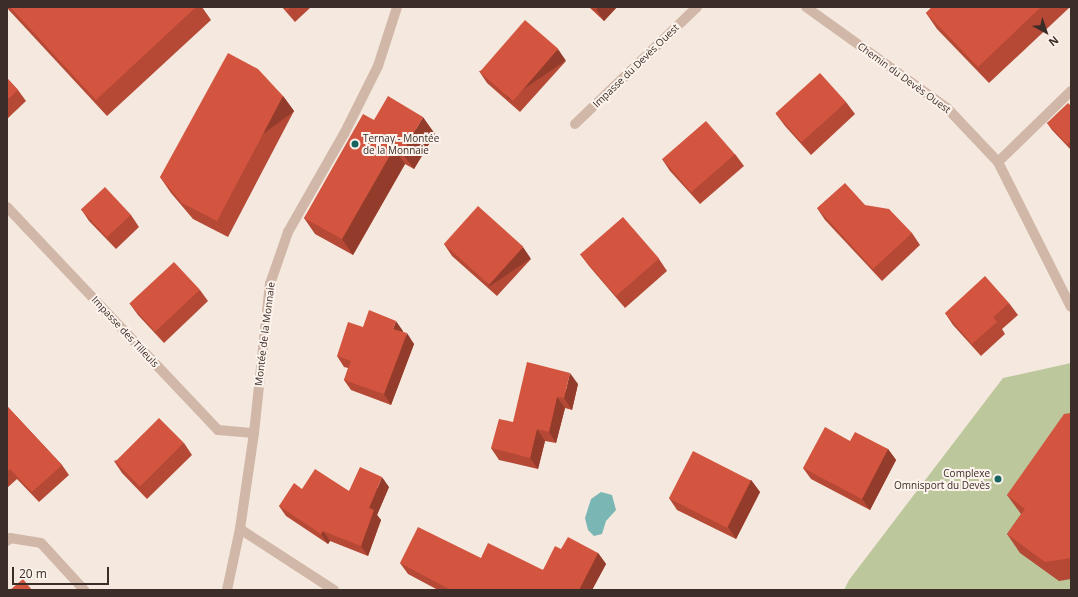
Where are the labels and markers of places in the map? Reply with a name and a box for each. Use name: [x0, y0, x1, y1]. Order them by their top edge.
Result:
place label: Ternay - Montée de la Monnaie: [363, 132, 439, 156]
marker: Ternay - Montée de la Monnaie: [350, 139, 360, 149]
place label: Complexe Omnisport du Devès: [894, 467, 990, 490]
marker: Complexe Omnisport du Devès: [993, 474, 1003, 484]

